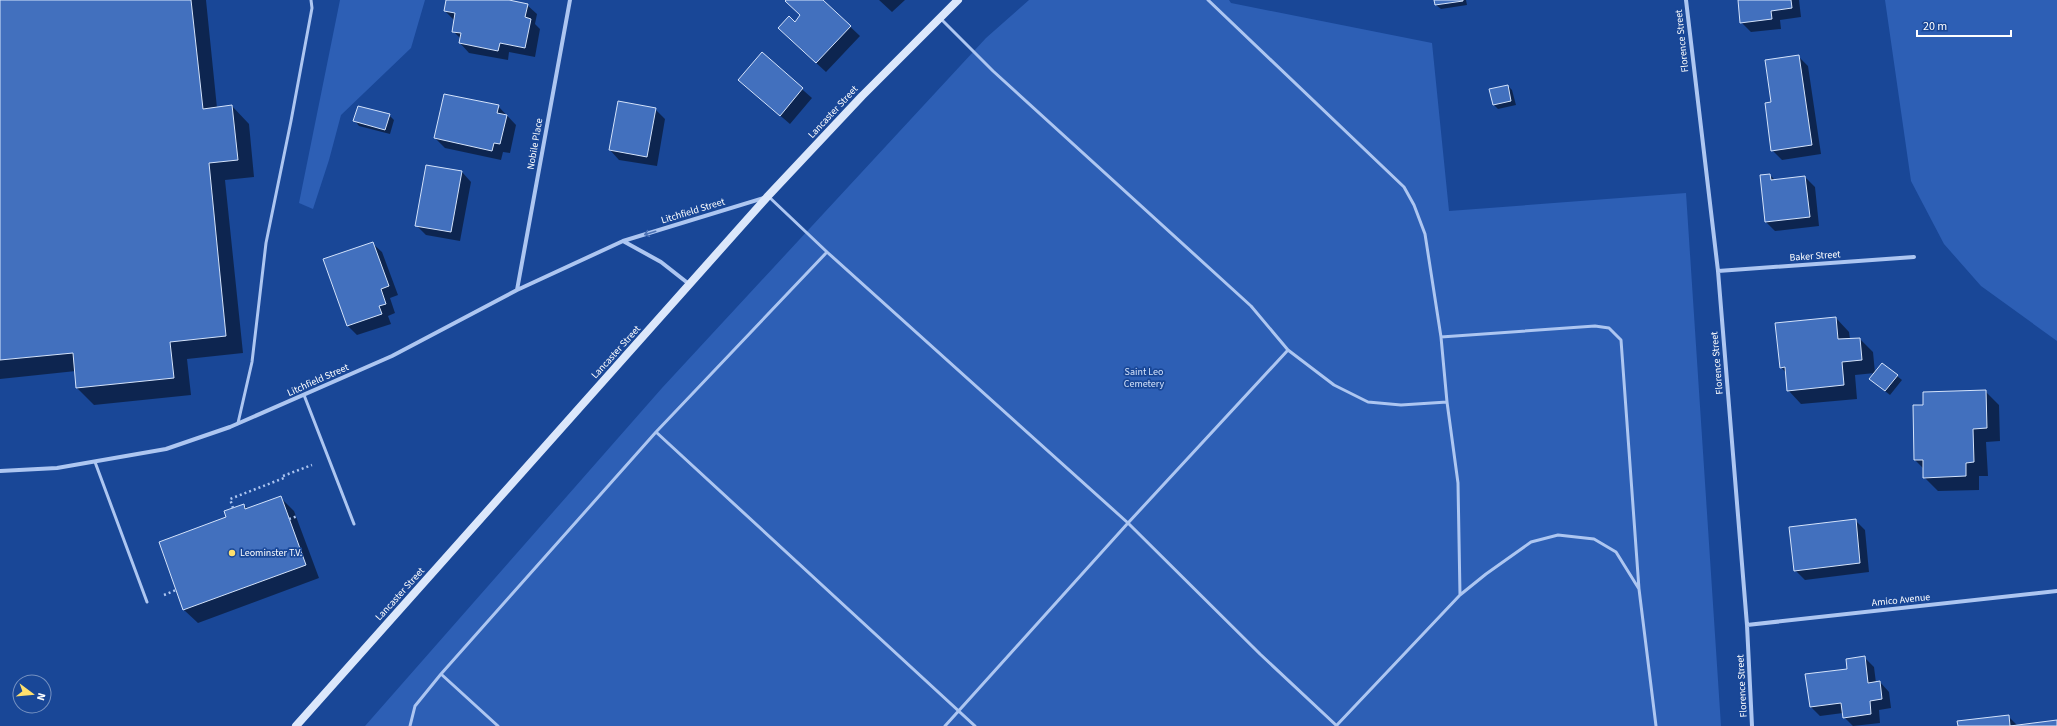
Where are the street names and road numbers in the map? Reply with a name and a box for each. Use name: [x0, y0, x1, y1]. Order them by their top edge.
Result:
street label: Florence Street: [1672, 8, 1692, 73]
street label: Lancaster Street: [805, 82, 862, 141]
street label: Nobile Place: [524, 117, 546, 171]
street label: Litchfield Street: [659, 194, 727, 227]
street label: Baker Street: [1789, 247, 1842, 265]
street label: Lancaster Street: [588, 322, 644, 382]
street label: Florence Street: [1707, 330, 1727, 395]
street label: Litchfield Street: [285, 360, 352, 400]
street label: Lancaster Street: [372, 564, 428, 624]
street label: Amico Avenue: [1871, 590, 1931, 610]
street label: Florence Street: [1733, 654, 1751, 718]

